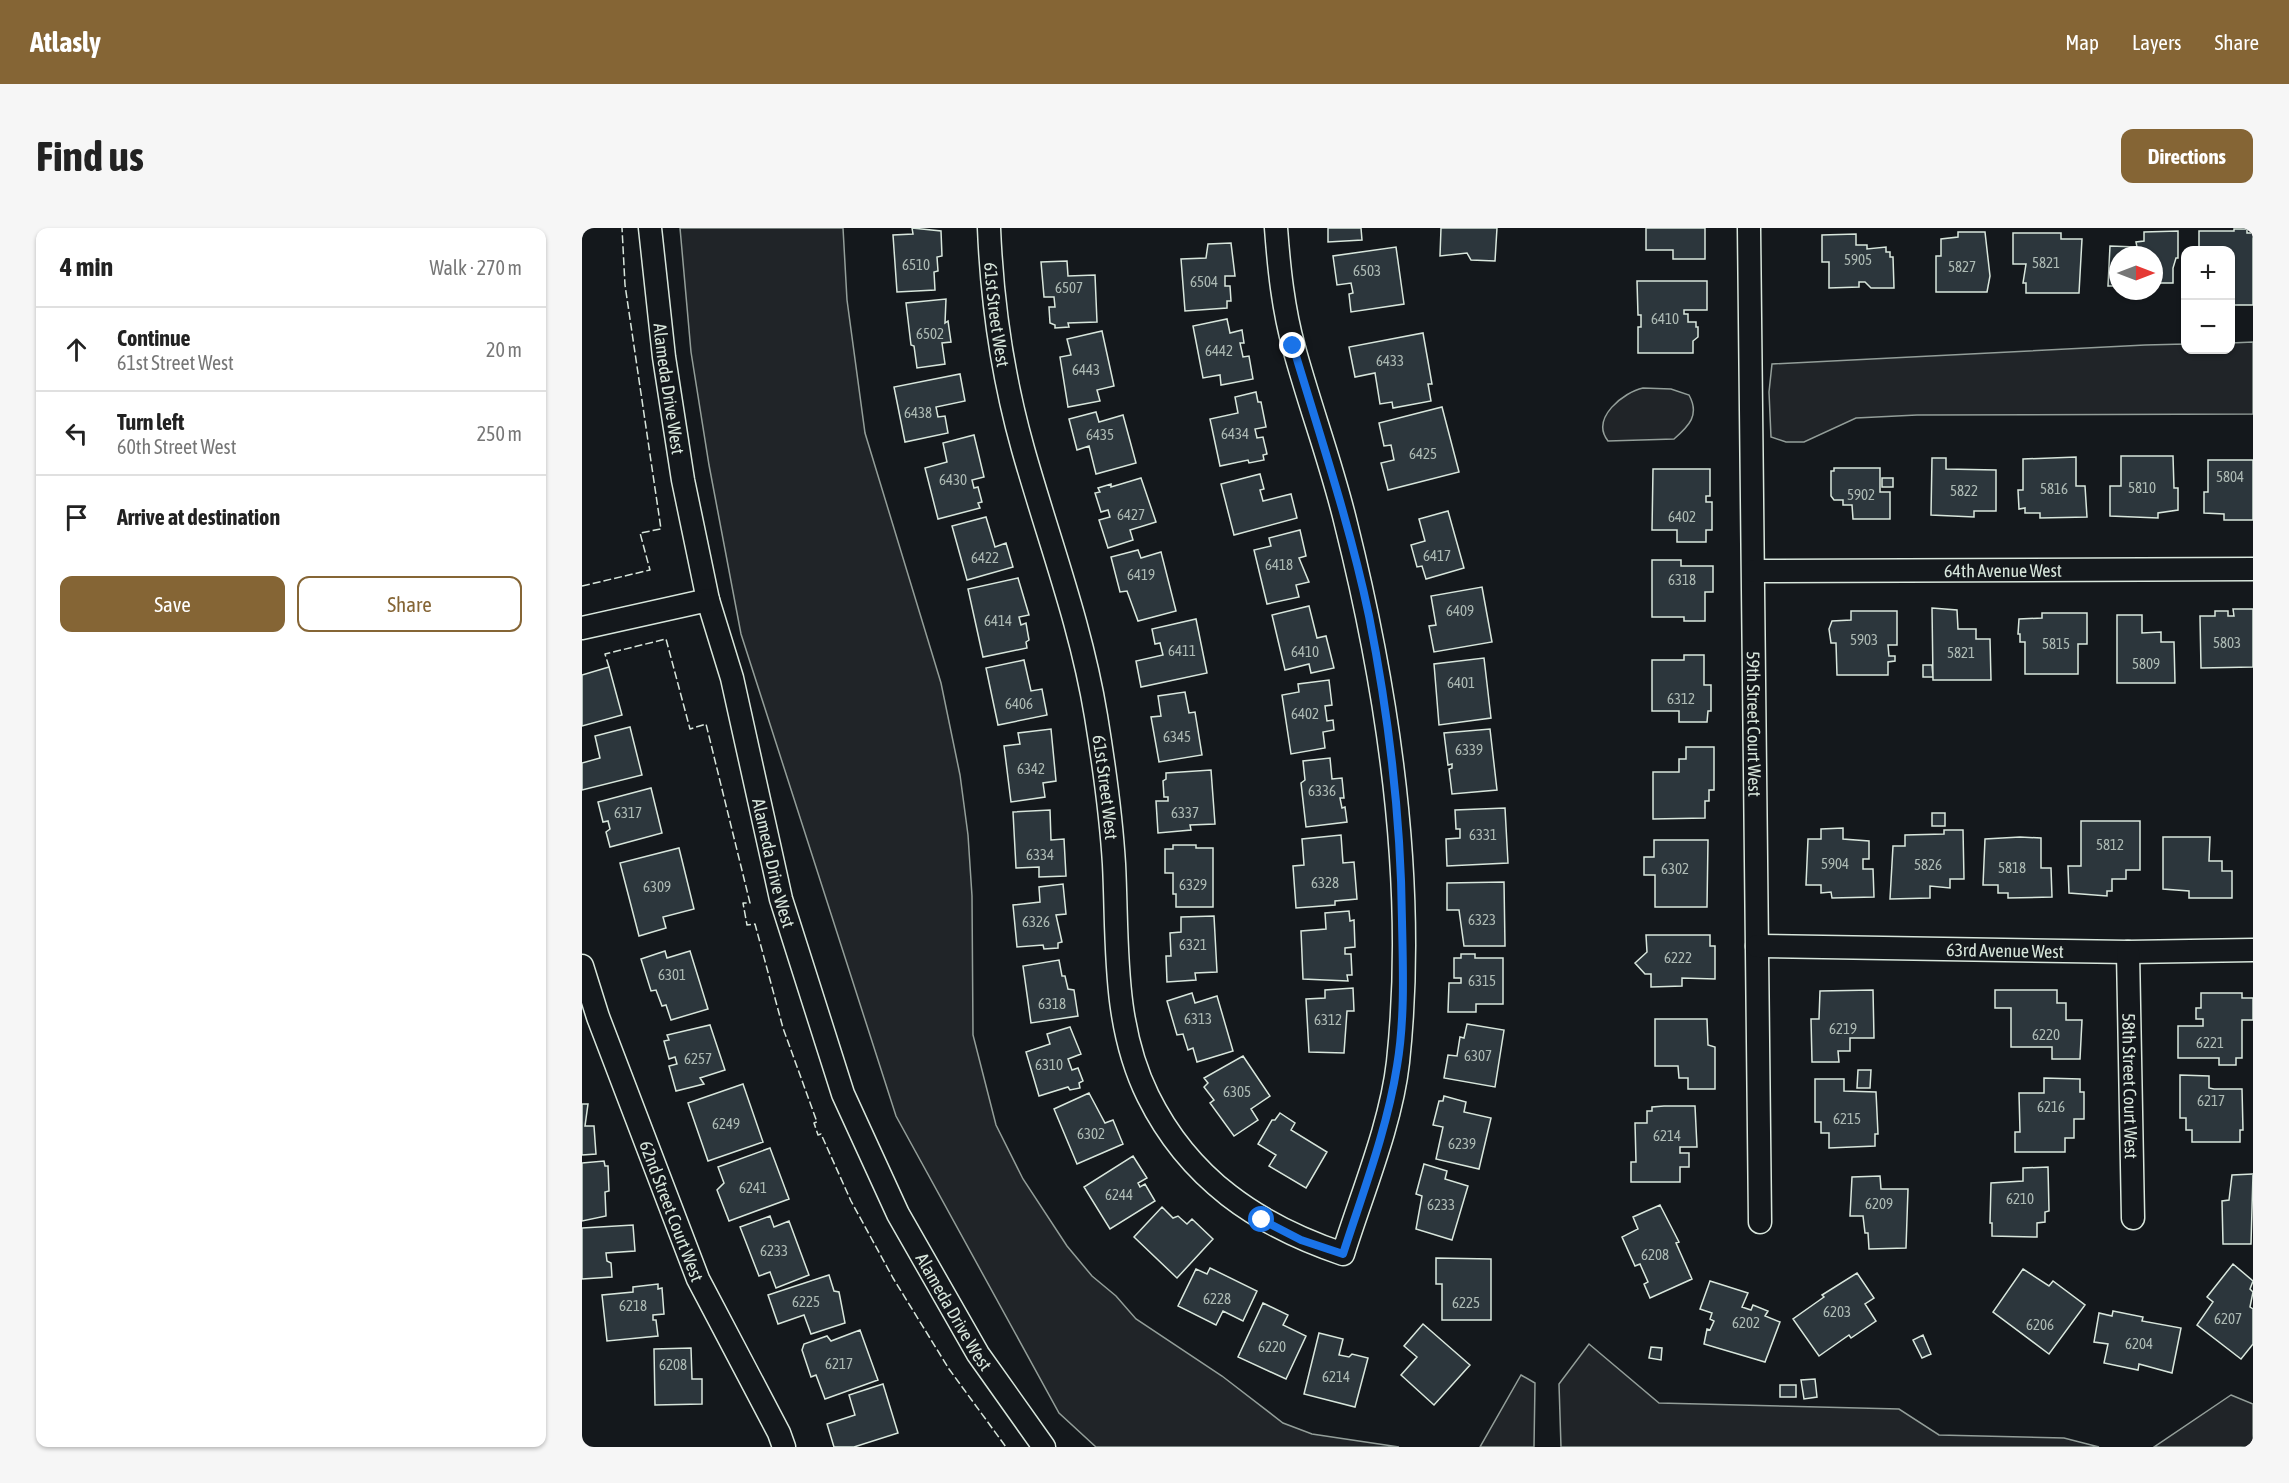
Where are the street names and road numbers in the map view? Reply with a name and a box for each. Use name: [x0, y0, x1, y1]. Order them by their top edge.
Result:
street label: 61st Street West: [980, 262, 1014, 369]
street label: Alameda Drive West: [650, 322, 689, 456]
street label: 64th Avenue West: [1944, 559, 2062, 581]
street label: 59th Street Court West: [1743, 651, 1766, 797]
street label: 61st Street West: [1089, 733, 1123, 840]
street label: Alameda Drive West: [748, 796, 800, 930]
street label: 63rd Avenue West: [1946, 939, 2064, 961]
street label: 58th Street Court West: [2119, 1013, 2142, 1159]
street label: 62nd Street Court West: [636, 1138, 708, 1284]
street label: Alameda Drive West: [912, 1249, 997, 1374]

